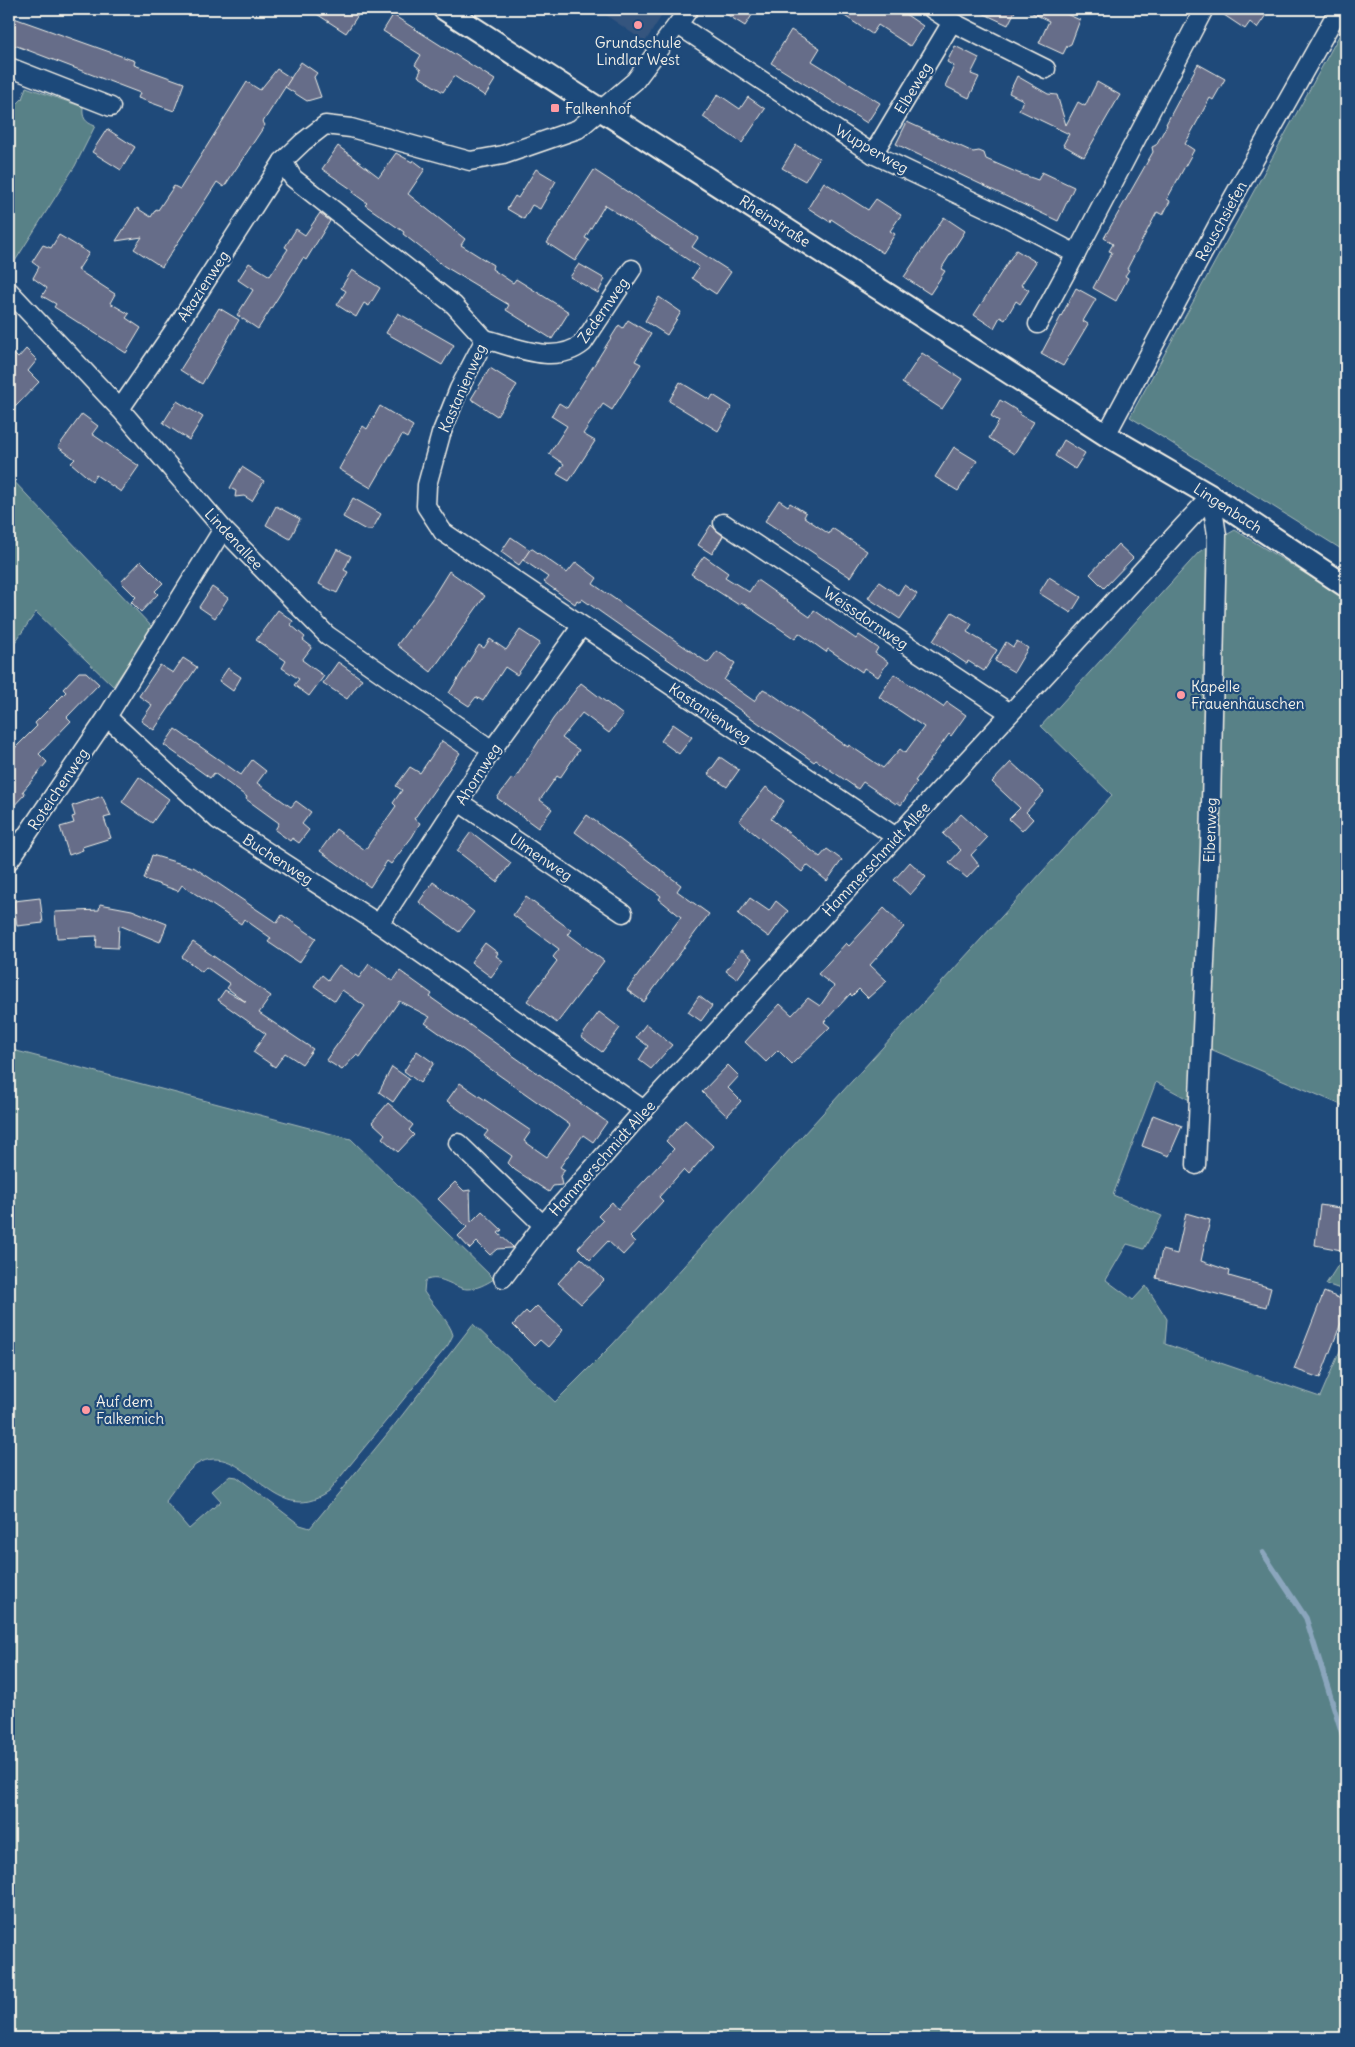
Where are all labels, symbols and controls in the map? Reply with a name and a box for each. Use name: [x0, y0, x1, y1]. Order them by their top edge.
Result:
marker: Grundschule Lindlar West: [632, 19, 644, 31]
place label: Grundschule Lindlar West: [595, 33, 681, 69]
street label: Elbeweg: [890, 59, 936, 117]
place label: Falkenhof: [565, 99, 632, 118]
marker: Falkenhof: [549, 102, 561, 114]
street label: Wupperweg: [832, 120, 912, 178]
street label: Reuschsiefen: [1191, 177, 1251, 264]
street label: Rheinstraße: [736, 191, 814, 251]
street label: Akazienweg: [173, 247, 233, 325]
street label: Zedernweg: [573, 273, 633, 347]
street label: Kastanienweg: [434, 341, 490, 435]
street label: Lingenbach: [1190, 479, 1266, 538]
street label: Lindenallee: [201, 504, 267, 574]
street label: Weissdornweg: [820, 583, 912, 653]
place label: Kapelle Frauenhäuschen: [1191, 677, 1305, 713]
street label: Kastanienweg: [665, 679, 755, 747]
marker: Kapelle Frauenhäuschen: [1175, 689, 1187, 701]
street label: Ahornweg: [451, 740, 505, 808]
street label: Roteichenweg: [23, 744, 93, 834]
street label: Eibenweg: [1199, 797, 1221, 863]
street label: Hammerschmidt Allee: [818, 798, 934, 920]
street label: Buchenweg: [239, 829, 317, 889]
street label: Ulmenweg: [506, 829, 576, 885]
street label: Hammerschmidt Allee: [545, 1096, 659, 1220]
place label: Auf dem Falkemich: [96, 1392, 164, 1428]
marker: Auf dem Falkemich: [80, 1404, 92, 1416]

